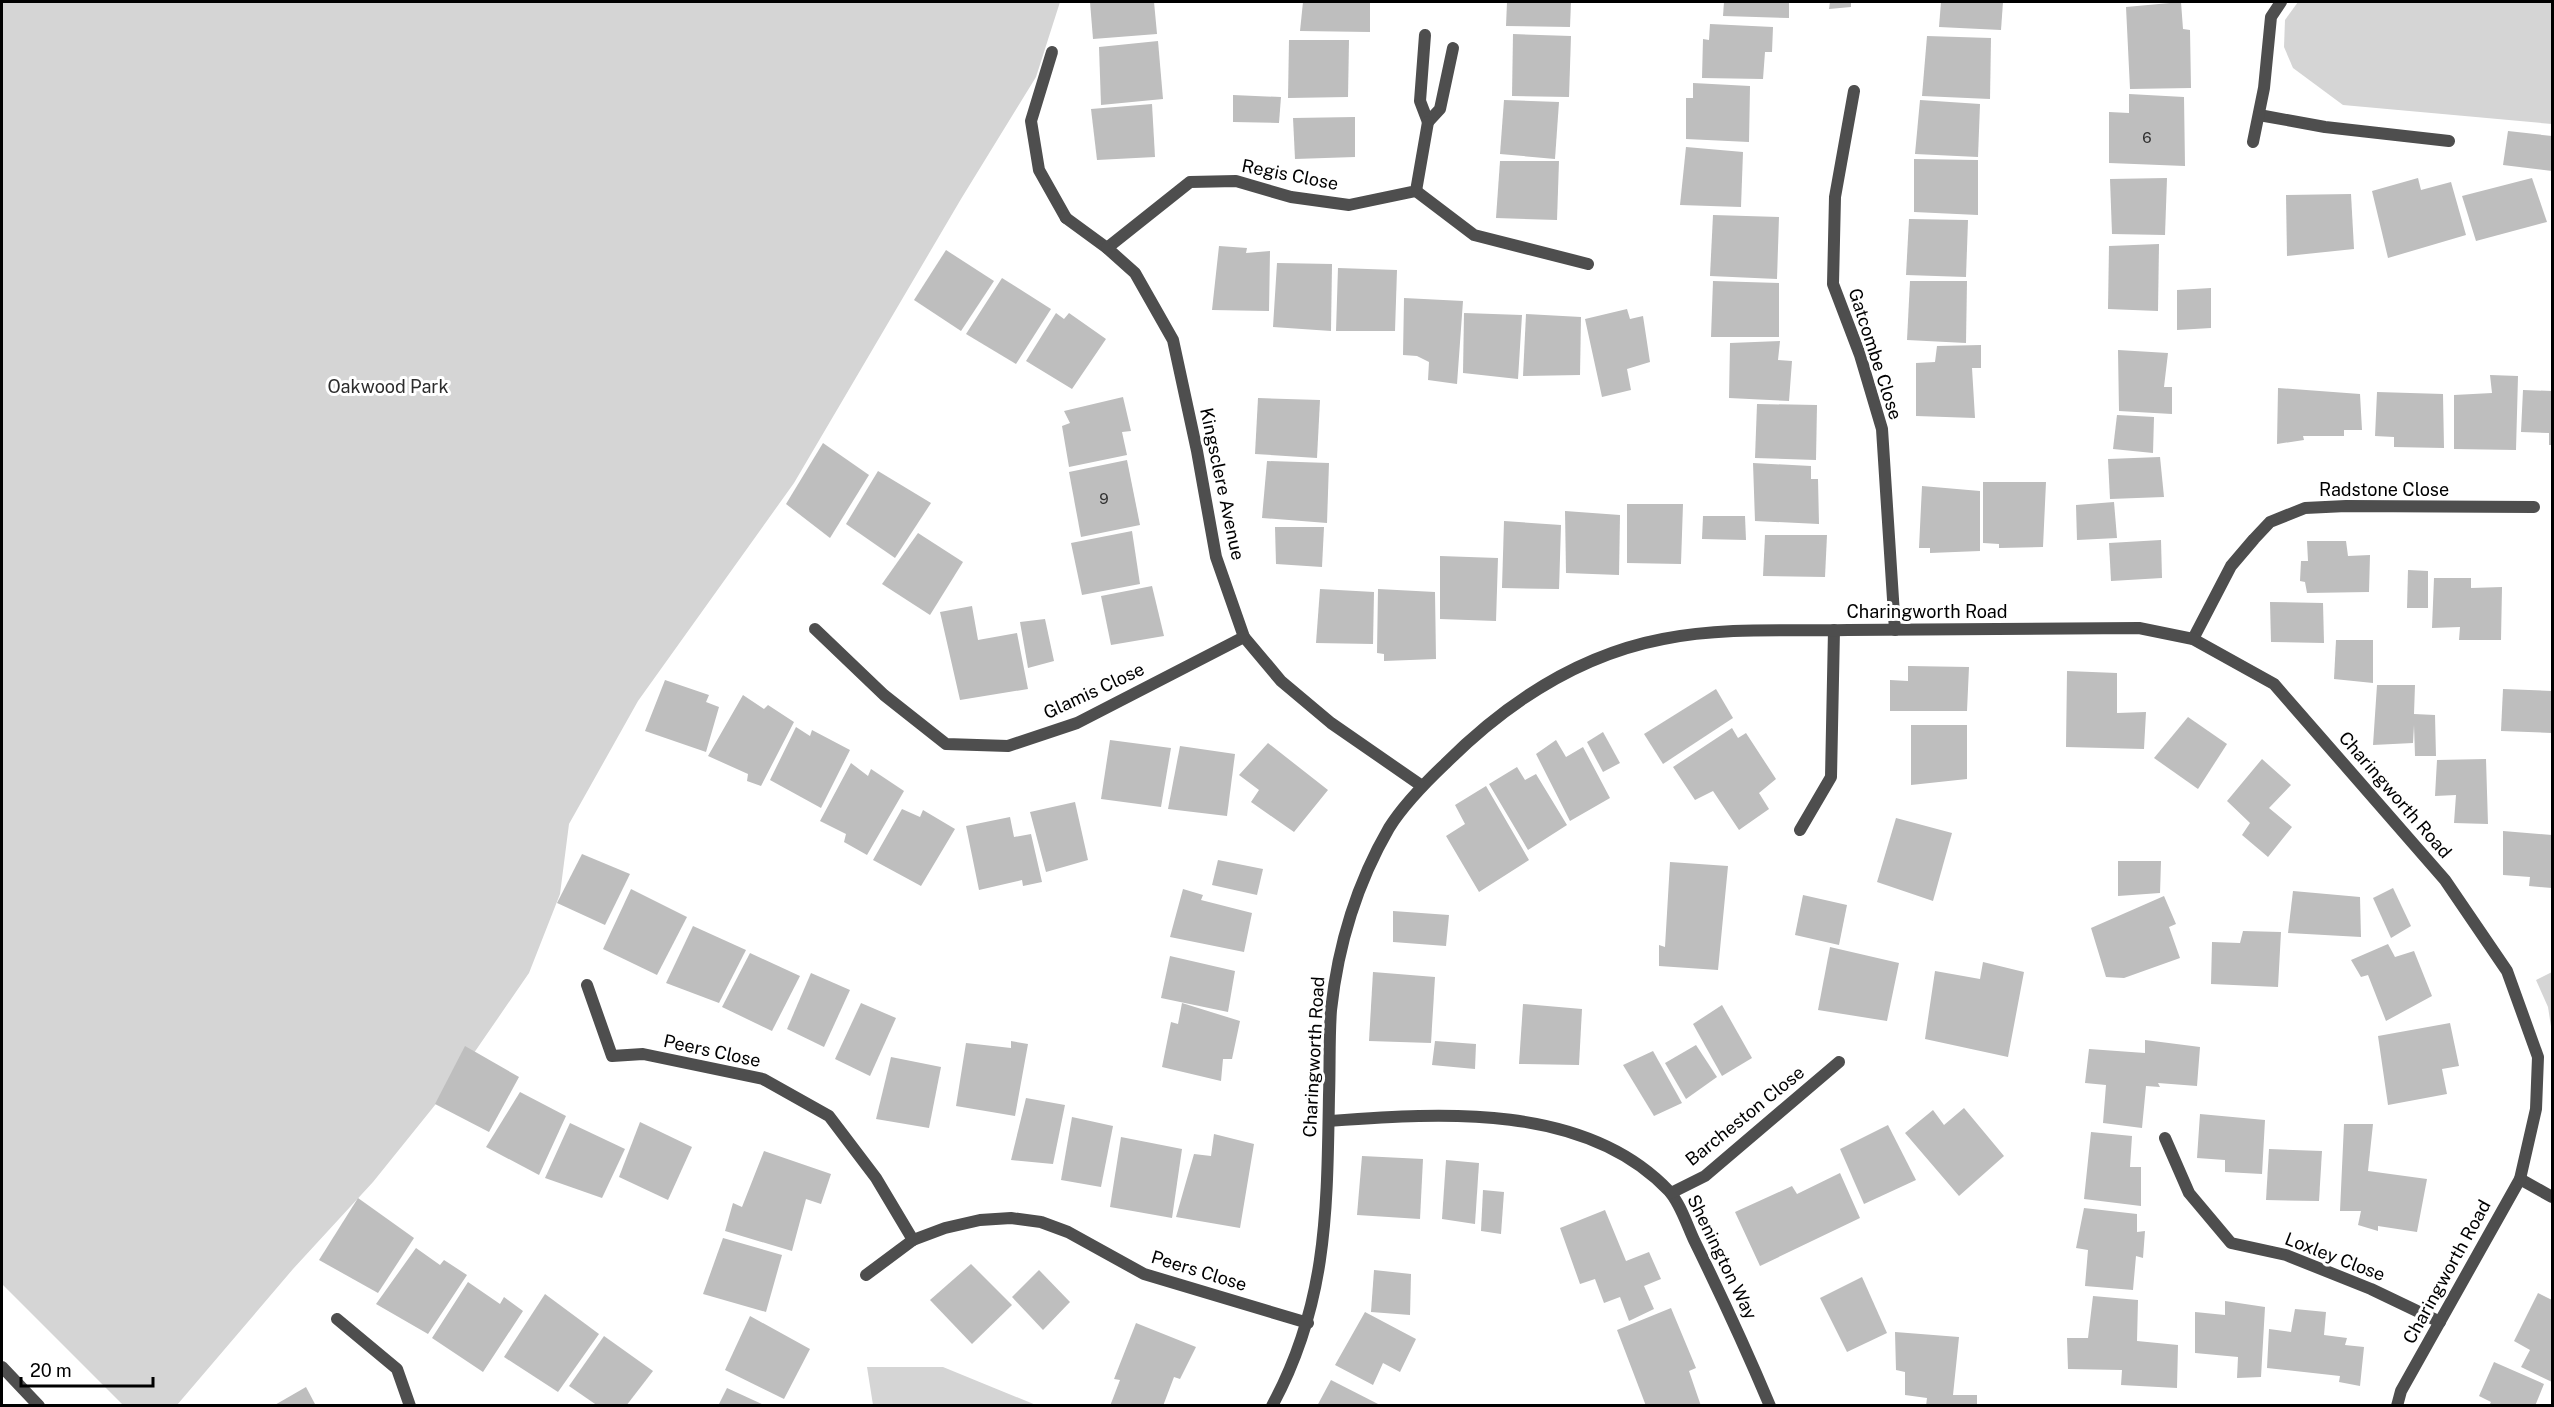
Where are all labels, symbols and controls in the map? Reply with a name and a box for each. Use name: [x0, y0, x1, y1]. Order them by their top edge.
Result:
house number: 6: [2142, 129, 2152, 146]
street label: Regis Close: [1240, 155, 1340, 194]
street label: Gatcombe Close: [1844, 285, 1907, 422]
park label: Oakwood Park: [327, 376, 449, 397]
street label: Kingsclere Avenue: [1196, 406, 1249, 562]
street label: Radstone Close: [2319, 479, 2449, 500]
house number: 9: [1099, 490, 1109, 507]
street label: Charingworth Road: [1846, 601, 2008, 622]
street label: Glamis Close: [1040, 658, 1148, 723]
street label: Charingworth Road: [2335, 727, 2456, 862]
street label: Charingworth Road: [1299, 976, 1328, 1138]
street label: Peers Close: [662, 1030, 763, 1071]
street label: Barcheston Close: [1681, 1061, 1808, 1170]
street label: Shenington Way: [1683, 1191, 1762, 1323]
street label: Charingworth Road: [2398, 1196, 2495, 1347]
street label: Loxley Close: [2282, 1228, 2388, 1285]
street label: Peers Close: [1149, 1246, 1250, 1295]
scale bar: [21, 1350, 153, 1388]
text: 20 m: [30, 1360, 72, 1381]

